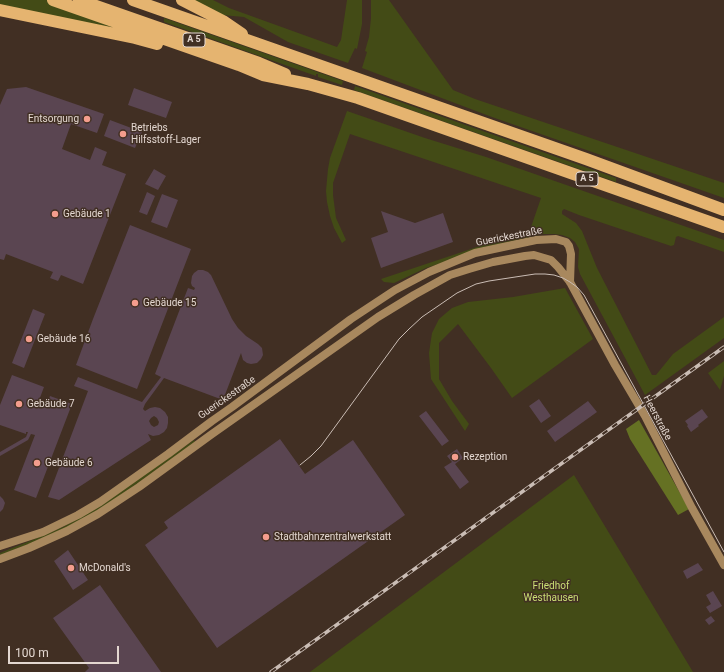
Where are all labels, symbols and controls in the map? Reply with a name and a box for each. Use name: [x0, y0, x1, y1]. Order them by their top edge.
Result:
road number: A 5: [183, 33, 205, 47]
place label: Entsorgung: [28, 113, 79, 125]
marker: Entsorgung: [82, 114, 92, 124]
place label: Betriebs Hilfsstoff-Lager: [131, 122, 201, 146]
marker: Betriebs Hilfsstoff-Lager: [118, 129, 128, 139]
road number: A 5: [576, 172, 598, 186]
place label: Gebäude 1: [63, 208, 111, 220]
marker: Gebäude 1: [50, 209, 60, 219]
street label: Guerickestraße: [475, 225, 543, 249]
place label: Gebäude 15: [143, 297, 196, 309]
marker: Gebäude 15: [130, 298, 140, 308]
place label: Gebäude 16: [37, 333, 90, 345]
marker: Gebäude 16: [24, 334, 34, 344]
street label: Guerickestraße: [196, 374, 258, 422]
street label: Heerstraße: [640, 393, 674, 443]
place label: Gebäude 7: [27, 398, 75, 410]
marker: Gebäude 7: [14, 399, 24, 409]
place label: Rezeption: [463, 451, 507, 463]
marker: Rezeption: [450, 452, 460, 462]
place label: Gebäude 6: [45, 457, 93, 469]
marker: Gebäude 6: [32, 458, 42, 468]
place label: Stadtbahnzentralwerkstatt: [274, 531, 391, 543]
marker: Stadtbahnzentralwerkstatt: [261, 532, 271, 542]
place label: McDonald's: [79, 562, 131, 574]
marker: McDonald's: [66, 563, 76, 573]
park label: Friedhof Westhausen: [524, 580, 578, 604]
scale bar: [10, 638, 121, 664]
text: 100 m: [15, 646, 49, 660]

